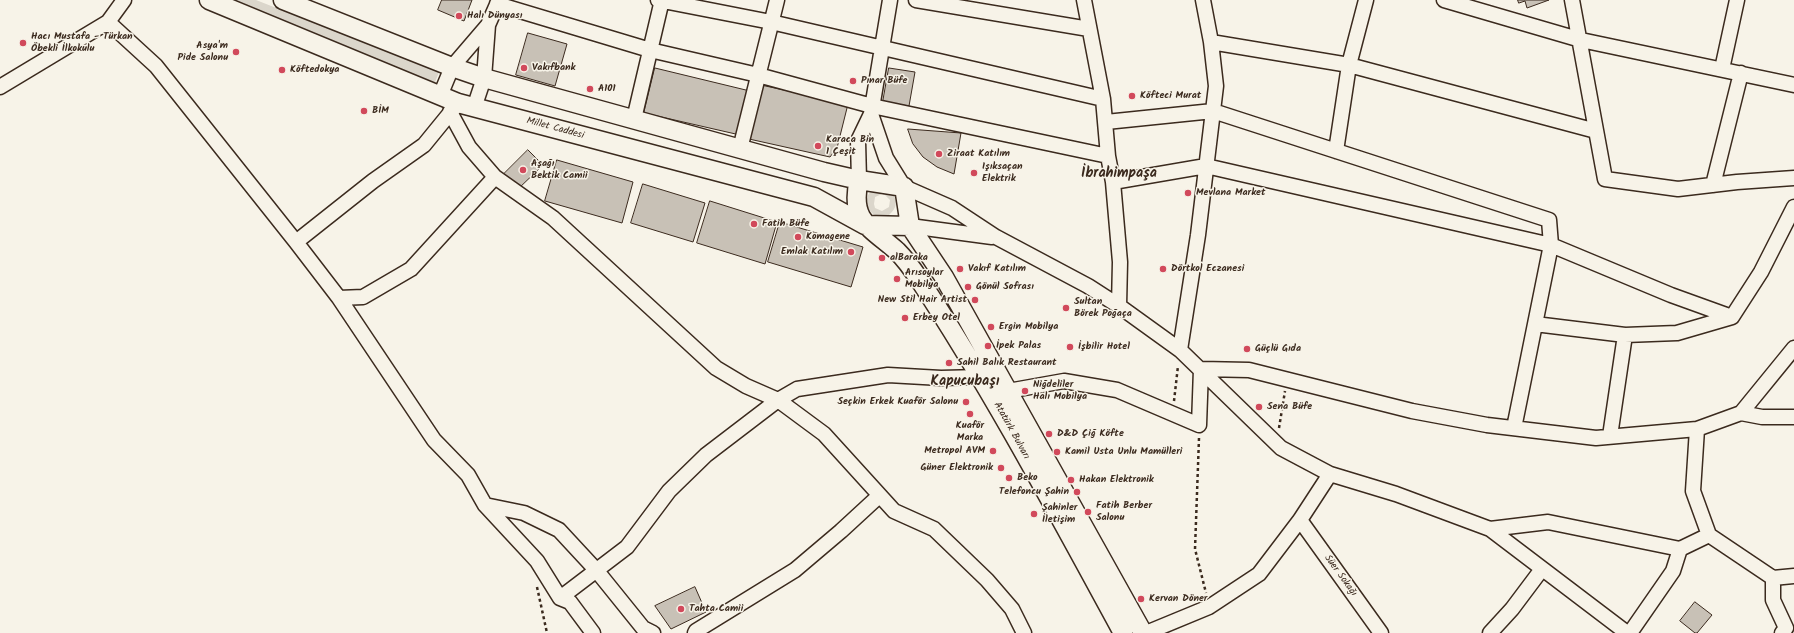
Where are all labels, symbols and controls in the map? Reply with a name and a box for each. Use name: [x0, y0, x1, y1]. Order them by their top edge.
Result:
place label: Halı Dünyası: [467, 10, 522, 22]
marker: Halı Dünyası: [454, 11, 464, 21]
place label: Hacı Mustafa - Türkan Öbekli İlkokulu: [31, 31, 133, 54]
marker: Hacı Mustafa - Türkan Öbekli İlkokulu: [18, 38, 28, 48]
place label: Asya'm Pide Salonu: [178, 40, 228, 64]
marker: Asya'm Pide Salonu: [231, 47, 241, 57]
place label: Vakıfbank: [532, 62, 576, 74]
marker: Vakıfbank: [519, 63, 529, 73]
place label: Köftedokya: [290, 64, 339, 76]
marker: Köftedokya: [277, 65, 287, 75]
place label: Pınar Büfe: [861, 75, 907, 87]
marker: Pınar Büfe: [848, 76, 858, 86]
place label: A101: [598, 83, 615, 95]
marker: A101: [585, 84, 595, 94]
place label: Köfteci Murat: [1140, 90, 1201, 102]
marker: Köfteci Murat: [1127, 91, 1137, 101]
place label: BİM: [372, 105, 389, 117]
marker: BİM: [359, 106, 369, 116]
street label: Millet Caddesi: [525, 116, 585, 142]
place label: Karaca Bin 1 Çeşit: [826, 134, 874, 158]
marker: Karaca Bin 1 Çeşit: [813, 141, 823, 151]
place label: Ziraat Katılım: [947, 148, 1010, 160]
marker: Ziraat Katılım: [934, 149, 944, 159]
place label: Aşağı Bektik Camii: [531, 158, 588, 182]
place label: Işıksaçan Elektrik: [982, 161, 1023, 184]
marker: Aşağı Bektik Camii: [518, 165, 528, 175]
district label: İbrahimpaşa: [1081, 167, 1157, 183]
marker: Işıksaçan Elektrik: [969, 168, 979, 178]
place label: Mevlana Market: [1196, 187, 1266, 199]
marker: Mevlana Market: [1183, 188, 1193, 198]
place label: Fatih Büfe: [762, 218, 809, 230]
marker: Fatih Büfe: [749, 219, 759, 229]
place label: Komagene: [806, 231, 850, 243]
marker: Komagene: [793, 232, 803, 242]
place label: Emlak Katılım: [781, 246, 843, 258]
marker: Emlak Katılım: [846, 247, 856, 257]
place label: alBaraka: [890, 252, 928, 264]
marker: alBaraka: [877, 253, 887, 263]
place label: Vakıf Katılım: [968, 263, 1026, 275]
place label: Dörtkol Eczanesi: [1171, 263, 1244, 275]
marker: Vakıf Katılım: [955, 264, 965, 274]
marker: Dörtkol Eczanesi: [1158, 264, 1168, 274]
place label: Arısoylar Mobilya: [905, 267, 943, 290]
marker: Arısoylar Mobilya: [892, 274, 902, 284]
place label: Gönül Sofrası: [976, 281, 1034, 293]
marker: Gönül Sofrası: [963, 282, 973, 292]
place label: New Stil Hair Artist: [878, 294, 967, 306]
marker: New Stil Hair Artist: [970, 295, 980, 305]
place label: Sultan Börek Poğaça: [1074, 296, 1132, 320]
marker: Sultan Börek Poğaça: [1061, 303, 1071, 313]
place label: Erbey Otel: [913, 312, 960, 324]
marker: Erbey Otel: [900, 313, 910, 323]
place label: Ergin Mobilya: [999, 321, 1058, 333]
marker: Ergin Mobilya: [986, 322, 996, 332]
place label: İpek Palas: [996, 340, 1041, 352]
marker: İpek Palas: [983, 341, 993, 351]
place label: İşbilir Hotel: [1078, 341, 1130, 353]
marker: İşbilir Hotel: [1065, 342, 1075, 352]
place label: Güçlü Gıda: [1255, 343, 1301, 355]
marker: Güçlü Gıda: [1242, 344, 1252, 354]
place label: Sahil Balık Restaurant: [957, 357, 1057, 369]
marker: Sahil Balık Restaurant: [944, 358, 954, 368]
district label: Kapucubaşı: [931, 375, 999, 391]
place label: Niğdeliler Halı Mobilya: [1033, 379, 1087, 402]
marker: Niğdeliler Halı Mobilya: [1020, 386, 1030, 396]
place label: Seçkin Erkek Kuaför Salonu: [837, 396, 958, 408]
marker: Seçkin Erkek Kuaför Salonu: [961, 397, 971, 407]
street label: Atatürk Bulvarı: [990, 400, 1032, 462]
place label: Sena Büfe: [1267, 401, 1312, 413]
marker: Sena Büfe: [1254, 402, 1264, 412]
marker: Kuaför Marka: [965, 409, 975, 419]
place label: Kuaför Marka: [956, 420, 984, 444]
place label: D&D Çiğ Köfte: [1057, 428, 1124, 440]
marker: D&D Çiğ Köfte: [1044, 429, 1054, 439]
place label: Metropol AVM: [924, 445, 985, 457]
marker: Metropol AVM: [988, 446, 998, 456]
place label: Kamil Usta Unlu Mamülleri: [1065, 446, 1182, 458]
marker: Kamil Usta Unlu Mamülleri: [1052, 447, 1062, 457]
place label: Güner Elektronik: [921, 462, 993, 474]
marker: Güner Elektronik: [996, 463, 1006, 473]
place label: Beko: [1017, 472, 1038, 484]
marker: Beko: [1004, 473, 1014, 483]
place label: Hakan Elektronik: [1079, 474, 1154, 486]
marker: Hakan Elektronik: [1066, 475, 1076, 485]
place label: Telefoncu Şahin: [999, 486, 1069, 498]
marker: Telefoncu Şahin: [1072, 487, 1082, 497]
place label: Fatih Berber Salonu: [1096, 500, 1152, 524]
place label: Şahinler İletişim: [1042, 502, 1077, 526]
marker: Fatih Berber Salonu: [1083, 507, 1093, 517]
marker: Şahinler İletişim: [1029, 509, 1039, 519]
street label: Süer Sokağı: [1321, 553, 1359, 599]
place label: Kervan Döner: [1149, 593, 1207, 605]
marker: Kervan Döner: [1136, 594, 1146, 604]
place label: Tahta Camii: [689, 603, 743, 615]
marker: Tahta Camii: [676, 604, 686, 614]

